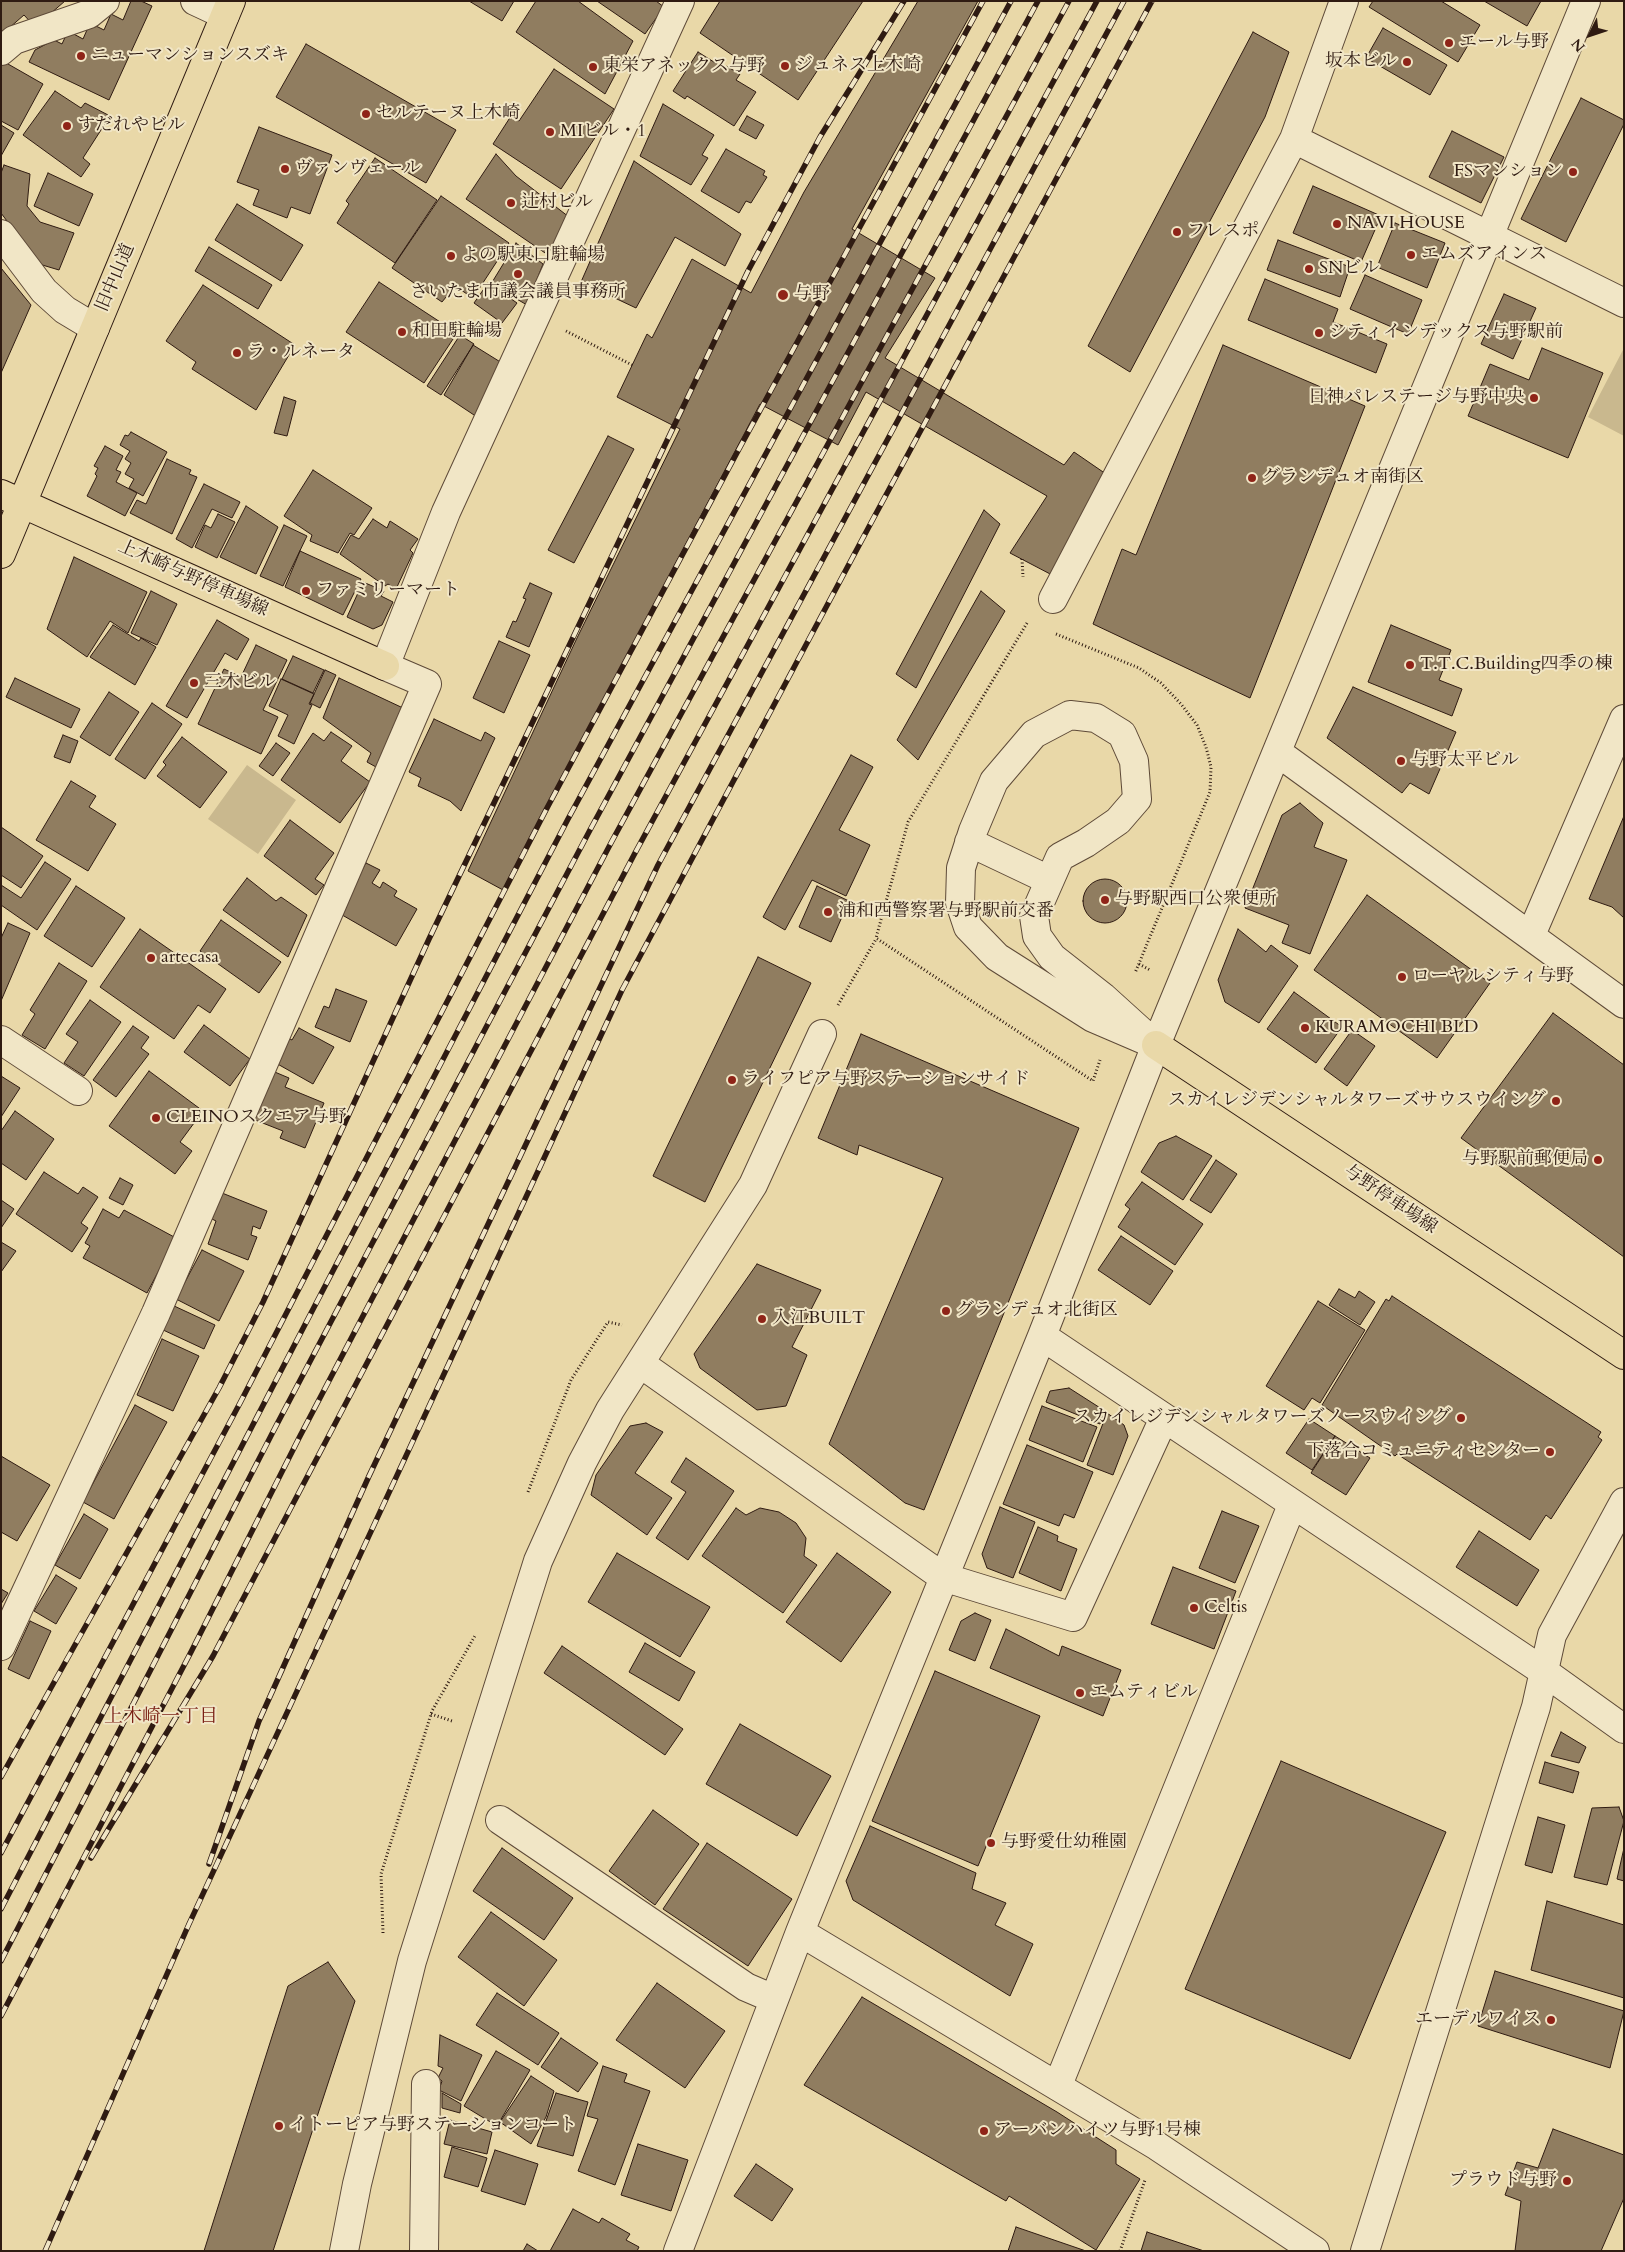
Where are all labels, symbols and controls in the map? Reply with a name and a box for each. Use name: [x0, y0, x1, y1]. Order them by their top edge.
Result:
north arrow: [1565, 10, 1615, 60]
place label: エール与野: [1459, 32, 1549, 54]
text: N: [1567, 34, 1589, 56]
marker: エール与野: [1443, 37, 1455, 49]
place label: ニューマンションスズキ: [91, 45, 289, 67]
marker: ニューマンションスズキ: [75, 50, 87, 62]
place label: 坂本ビル: [1325, 51, 1397, 73]
place label: ジュネス上木崎: [795, 55, 921, 77]
place label: 東栄アネックス与野: [603, 56, 765, 78]
marker: 坂本ビル: [1401, 56, 1413, 68]
marker: ジュネス上木崎: [779, 60, 791, 72]
marker: 東栄アネックス与野: [587, 61, 599, 73]
place label: セルテーヌ上木崎: [376, 103, 520, 125]
marker: セルテーヌ上木崎: [360, 108, 372, 120]
place label: すだれやビル: [77, 115, 185, 137]
marker: すだれやビル: [61, 120, 73, 132]
place label: MIビル・1: [560, 121, 646, 143]
marker: MIビル・1: [544, 126, 556, 138]
place label: ヴァンヴェール: [295, 158, 421, 180]
place label: FSマンション: [1454, 161, 1563, 183]
marker: ヴァンヴェール: [279, 163, 291, 175]
marker: FSマンション: [1567, 166, 1579, 178]
place label: 辻村ビル: [521, 192, 593, 214]
marker: 辻村ビル: [505, 197, 517, 209]
place label: NAVI HOUSE: [1347, 213, 1465, 235]
marker: NAVI HOUSE: [1331, 218, 1343, 230]
place label: フレスポ: [1187, 221, 1259, 243]
marker: フレスポ: [1171, 226, 1183, 238]
street label: 旧中山道: [92, 241, 140, 315]
place label: エムズアインス: [1421, 244, 1547, 266]
place label: よの駅東口駐輪場: [461, 245, 605, 267]
marker: エムズアインス: [1405, 249, 1417, 261]
marker: よの駅東口駐輪場: [445, 250, 457, 262]
place label: SNビル: [1319, 258, 1379, 280]
marker: SNビル: [1303, 263, 1315, 275]
marker: さいたま市議会議員事務所: [512, 268, 524, 280]
place label: さいたま市議会議員事務所: [410, 282, 626, 304]
place label: 与野: [794, 284, 830, 306]
marker: 与野: [776, 288, 790, 302]
place label: 和田駐輪場: [412, 321, 502, 343]
place label: シティインデックス与野駅前: [1329, 322, 1563, 344]
marker: 和田駐輪場: [396, 326, 408, 338]
marker: シティインデックス与野駅前: [1313, 327, 1325, 339]
place label: ラ・ルネータ: [247, 342, 355, 364]
marker: ラ・ルネータ: [231, 347, 243, 359]
place label: 日神パレステージ与野中央: [1308, 387, 1524, 409]
marker: 日神パレステージ与野中央: [1528, 392, 1540, 404]
place label: グランデュオ南街区: [1262, 467, 1424, 489]
marker: グランデュオ南街区: [1246, 472, 1258, 484]
street label: 上木崎与野停車場線: [115, 536, 271, 622]
place label: ファミリーマート: [316, 580, 460, 602]
marker: ファミリーマート: [300, 585, 312, 597]
place label: T.T.C.Building四季の棟: [1420, 654, 1613, 676]
marker: T.T.C.Building四季の棟: [1404, 659, 1416, 671]
place label: 三木ビル: [204, 672, 276, 694]
marker: 三木ビル: [188, 677, 200, 689]
place label: 与野太平ビル: [1411, 750, 1519, 772]
marker: 与野太平ビル: [1395, 755, 1407, 767]
place label: 与野駅西口公衆便所: [1115, 889, 1277, 911]
marker: 与野駅西口公衆便所: [1099, 894, 1111, 906]
place label: 浦和西警察署与野駅前交番: [838, 901, 1054, 923]
marker: 浦和西警察署与野駅前交番: [822, 906, 834, 918]
place label: artecasa: [161, 947, 219, 969]
marker: artecasa: [145, 952, 157, 964]
place label: ローヤルシティ与野: [1412, 966, 1574, 988]
marker: ローヤルシティ与野: [1396, 971, 1408, 983]
place label: KURAMOCHI BLD: [1315, 1017, 1478, 1039]
marker: KURAMOCHI BLD: [1299, 1022, 1311, 1034]
place label: ライフピア与野ステーションサイド: [742, 1069, 1030, 1091]
marker: ライフピア与野ステーションサイド: [726, 1074, 738, 1086]
place label: スカイレジデンシャルタワーズサウスウイング: [1168, 1090, 1546, 1112]
marker: スカイレジデンシャルタワーズサウスウイング: [1550, 1095, 1562, 1107]
place label: CLEINOスクエア与野: [166, 1107, 347, 1129]
marker: CLEINOスクエア与野: [150, 1112, 162, 1124]
place label: 与野駅前郵便局: [1462, 1149, 1588, 1171]
marker: 与野駅前郵便局: [1592, 1154, 1604, 1166]
street label: 与野停車場線: [1339, 1161, 1441, 1239]
place label: グランデュオ北街区: [956, 1300, 1118, 1322]
marker: グランデュオ北街区: [940, 1305, 952, 1317]
place label: 入江BUILT: [772, 1308, 865, 1330]
marker: 入江BUILT: [756, 1313, 768, 1325]
place label: スカイレジデンシャルタワーズノースウイング: [1074, 1407, 1451, 1429]
marker: スカイレジデンシャルタワーズノースウイング: [1455, 1412, 1467, 1424]
place label: 下落合コミュニティセンター: [1306, 1441, 1540, 1463]
marker: 下落合コミュニティセンター: [1544, 1446, 1556, 1458]
place label: Celtis: [1204, 1597, 1247, 1619]
marker: Celtis: [1188, 1602, 1200, 1614]
place label: エムティビル: [1090, 1682, 1198, 1704]
marker: エムティビル: [1074, 1687, 1086, 1699]
district label: 上木崎一丁目: [104, 1707, 218, 1729]
place label: 与野愛仕幼稚園: [1001, 1832, 1127, 1854]
marker: 与野愛仕幼稚園: [985, 1837, 997, 1849]
place label: エーデルワイス: [1415, 2009, 1541, 2031]
marker: エーデルワイス: [1545, 2014, 1557, 2026]
place label: イトーピア与野ステーションコート: [289, 2115, 577, 2137]
marker: イトーピア与野ステーションコート: [273, 2120, 285, 2132]
place label: アーバンハイツ与野1号棟: [994, 2120, 1201, 2142]
marker: アーバンハイツ与野1号棟: [978, 2125, 990, 2137]
place label: プラウド与野: [1449, 2170, 1557, 2192]
marker: プラウド与野: [1561, 2175, 1573, 2187]

